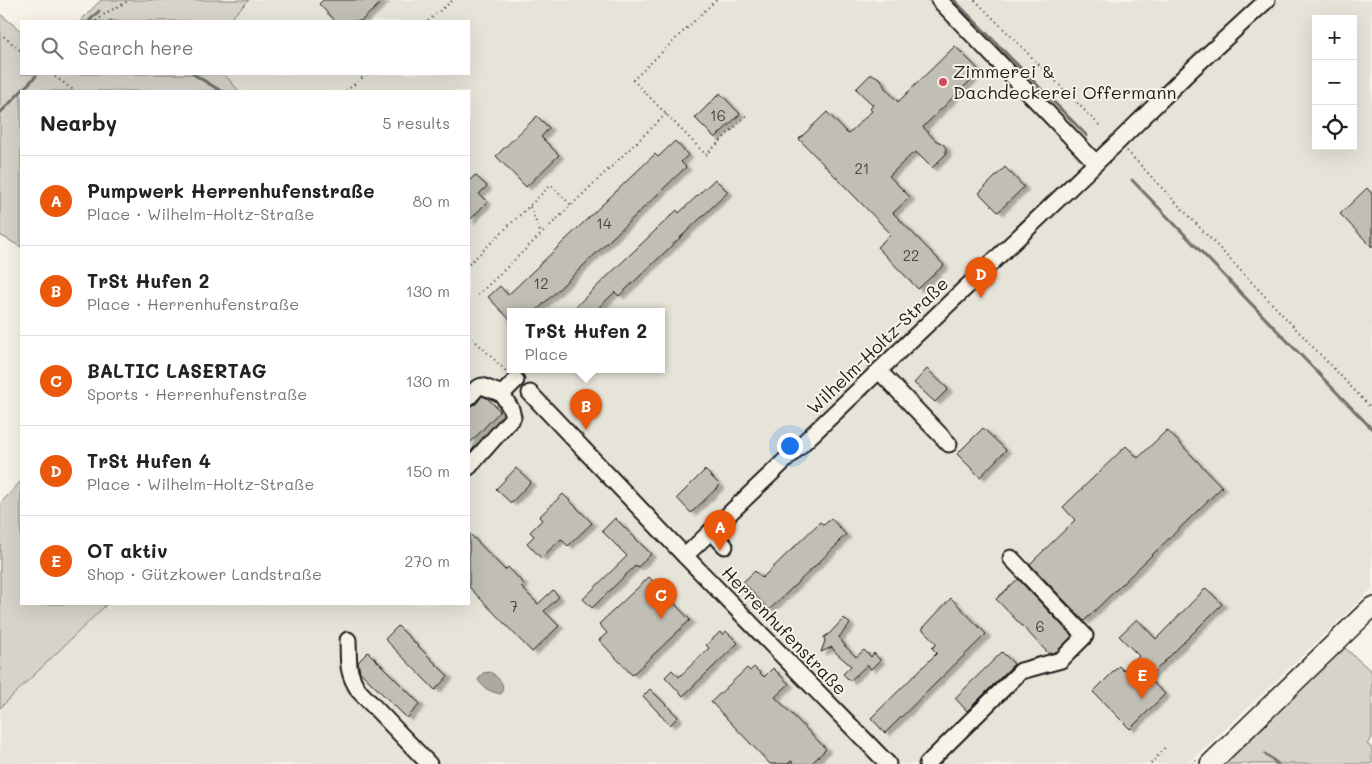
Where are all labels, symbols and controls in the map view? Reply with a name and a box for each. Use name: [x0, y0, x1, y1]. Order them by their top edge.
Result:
map controls: [1312, 15, 1357, 150]
button: +: [1312, 15, 1357, 60]
search box: [20, 20, 470, 75]
icon: search: [38, 34, 66, 62]
text: Search here: [78, 35, 194, 60]
place label: Zimmerei & Dachdeckerei Offermann: [953, 59, 1177, 104]
button: −: [1312, 60, 1357, 105]
marker: Zimmerei & Dachdeckerei Offermann: [937, 76, 949, 88]
house number: 16: [710, 105, 726, 125]
button: locate: [1312, 105, 1357, 150]
text: Nearby: [40, 109, 117, 136]
text: 5 results: [382, 112, 450, 133]
house number: 21: [854, 158, 870, 178]
text: Pumpwerk Herrenhufenstraße: [87, 178, 375, 203]
text: A: [50, 190, 62, 211]
text: 80 m: [413, 190, 450, 211]
text: Place · Wilhelm-Holtz-Straße: [87, 203, 314, 224]
house number: 14: [596, 213, 612, 233]
house number: 22: [903, 245, 919, 265]
pin: D: [965, 257, 997, 298]
text: TrSt Hufen 2: [87, 268, 209, 293]
street label: Wilhelm-Holtz-Straße: [801, 271, 953, 419]
house number: 12: [533, 273, 549, 293]
text: B: [51, 280, 61, 301]
text: 130 m: [406, 280, 450, 301]
text: Place · Herrenhufenstraße: [87, 293, 299, 314]
popup: [507, 308, 665, 373]
text: TrSt Hufen 2: [525, 318, 647, 343]
text: Place: [525, 343, 568, 364]
text: BALTIC LASERTAG: [87, 358, 267, 383]
text: C: [50, 370, 62, 391]
text: 130 m: [406, 370, 450, 391]
text: Sports · Herrenhufenstraße: [87, 383, 307, 404]
pin: B: [570, 389, 602, 430]
your location: [777, 433, 803, 459]
text: TrSt Hufen 4: [87, 448, 211, 473]
text: D: [50, 460, 62, 481]
text: 150 m: [406, 460, 450, 481]
text: Place · Wilhelm-Holtz-Straße: [87, 473, 314, 494]
pin: A: [704, 510, 736, 551]
text: OT aktiv: [87, 538, 168, 563]
text: E: [51, 550, 61, 571]
text: 270 m: [404, 550, 450, 571]
street label: Herrenhufenstraße: [717, 561, 853, 700]
text: Shop · Gützkower Landstraße: [87, 563, 322, 584]
pin: C: [645, 578, 677, 619]
house number: 7: [510, 596, 518, 616]
house number: 6: [1035, 616, 1045, 636]
pin: E: [1126, 658, 1158, 699]

